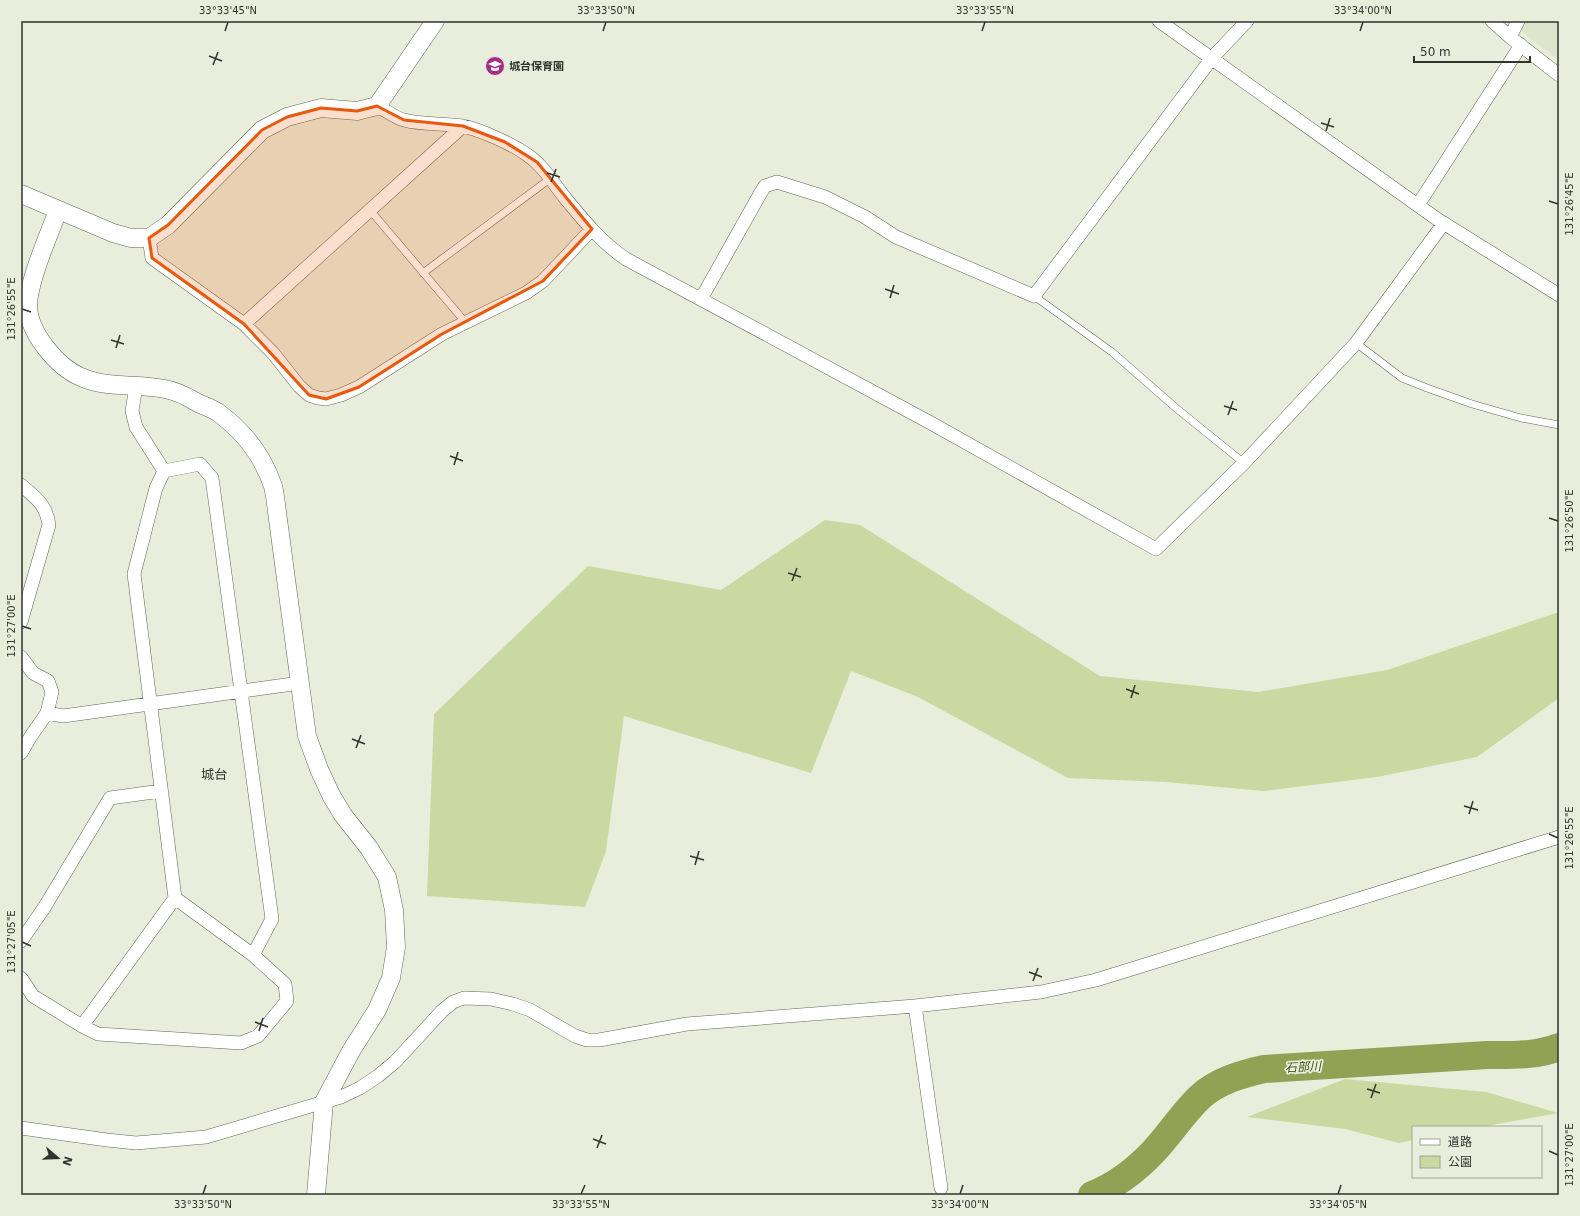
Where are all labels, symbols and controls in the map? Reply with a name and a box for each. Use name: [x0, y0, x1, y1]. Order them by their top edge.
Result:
text: 33°33'45"N: [199, 5, 257, 16]
text: 33°33'50"N: [577, 5, 635, 16]
text: 33°33'55"N: [956, 5, 1014, 16]
text: 33°34'00"N: [1334, 5, 1392, 16]
scale bar: [1414, 38, 1530, 64]
text: 50 m: [1420, 45, 1451, 59]
school or university icon: 城台保育園: [484, 55, 506, 77]
place label: 城台保育園: [509, 60, 564, 73]
text: 131°26'45"E: [1564, 172, 1575, 236]
text: 131°26'55"E: [6, 277, 17, 341]
text: 131°26'50"E: [1564, 489, 1575, 553]
text: 131°27'00"E: [6, 594, 17, 658]
district label: 城台: [201, 767, 227, 782]
text: 131°26'55"E: [1564, 806, 1575, 870]
text: 131°27'05"E: [6, 910, 17, 974]
water label: 石部川: [1285, 1059, 1323, 1075]
text: 131°27'00"E: [1564, 1123, 1575, 1187]
legend: [1412, 1126, 1542, 1178]
text: 道路: [1448, 1135, 1472, 1149]
north arrow: [38, 1138, 78, 1178]
text: N: [59, 1155, 75, 1168]
text: 公園: [1448, 1155, 1472, 1169]
text: 33°33'50"N: [174, 1199, 232, 1210]
text: 33°33'55"N: [552, 1199, 610, 1210]
text: 33°34'00"N: [931, 1199, 989, 1210]
text: 33°34'05"N: [1309, 1199, 1367, 1210]

